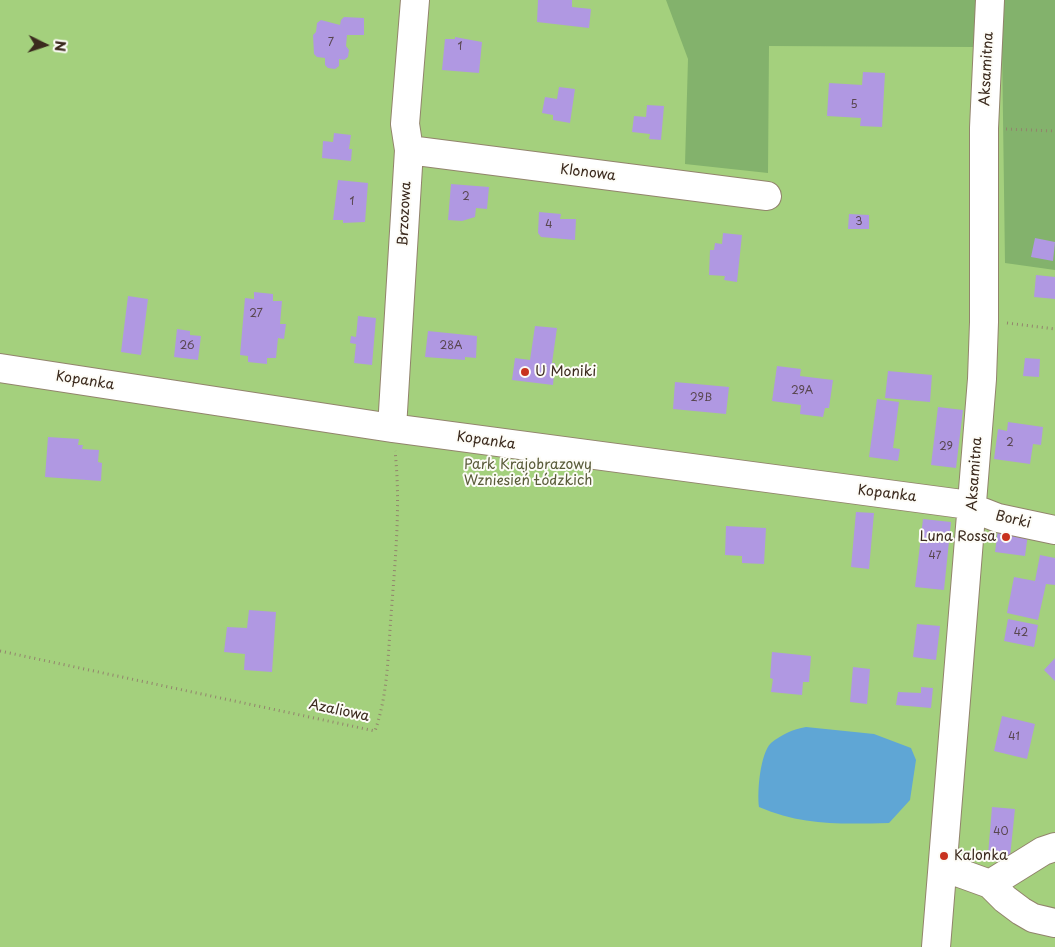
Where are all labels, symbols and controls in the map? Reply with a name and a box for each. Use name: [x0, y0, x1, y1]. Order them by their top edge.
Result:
north arrow: [20, 20, 70, 70]
street label: Aksamitna: [977, 32, 997, 106]
house number: 7: [328, 36, 334, 50]
text: N: [50, 40, 71, 52]
house number: 1: [458, 40, 462, 54]
house number: 5: [850, 98, 858, 112]
street label: Klonowa: [559, 161, 617, 185]
street label: Brzozowa: [395, 181, 415, 247]
house number: 2: [462, 190, 470, 204]
house number: 1: [350, 195, 354, 209]
house number: 3: [855, 215, 863, 229]
house number: 4: [545, 218, 553, 232]
house number: 27: [249, 307, 263, 321]
house number: 26: [179, 339, 195, 353]
house number: 28A: [439, 339, 463, 353]
place label: U Moniki: [535, 364, 596, 380]
marker: U Moniki: [519, 366, 531, 378]
street label: Kopanka: [54, 368, 116, 394]
house number: 29A: [791, 384, 813, 398]
house number: 29B: [690, 391, 712, 405]
street label: Kopanka: [456, 429, 516, 453]
street label: Aksamitna: [964, 436, 986, 512]
house number: 2: [1006, 436, 1014, 450]
house number: 29: [939, 440, 953, 454]
park label: Park Krajobrazowy Wzniesień Łódzkich: [464, 457, 592, 490]
street label: Kopanka: [857, 482, 917, 506]
street label: Borki: [994, 508, 1032, 532]
place label: Luna Rossa: [919, 529, 996, 545]
marker: Luna Rossa: [1000, 531, 1012, 543]
house number: 47: [929, 549, 941, 563]
house number: 42: [1014, 626, 1028, 640]
street label: Azaliowa: [307, 696, 371, 726]
house number: 41: [1008, 730, 1020, 744]
house number: 40: [993, 825, 1009, 839]
place label: Kalonka: [954, 848, 1008, 864]
marker: Kalonka: [938, 850, 950, 862]

